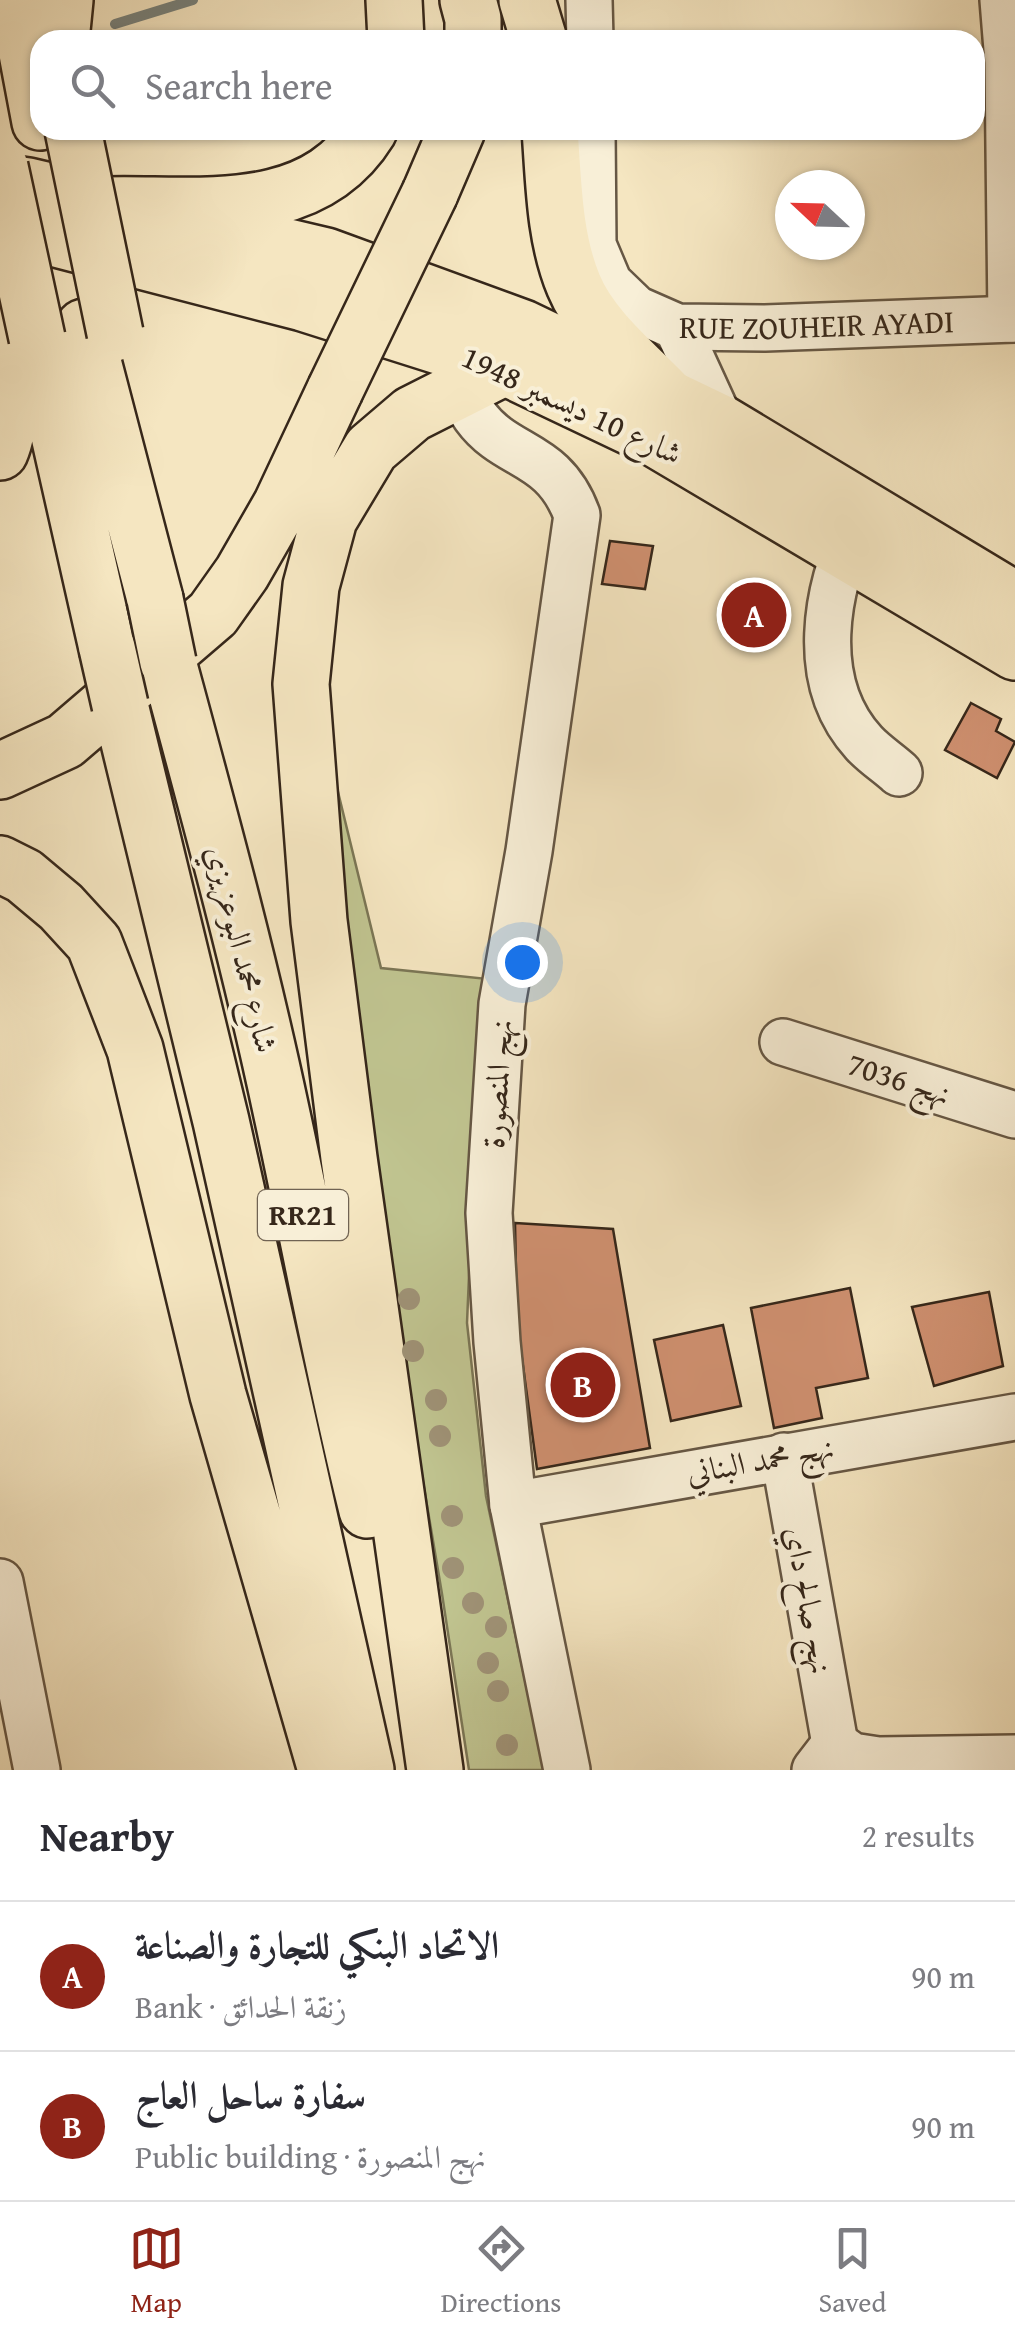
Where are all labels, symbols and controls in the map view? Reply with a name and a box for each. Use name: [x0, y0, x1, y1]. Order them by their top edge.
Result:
search box: [30, 30, 985, 140]
text: Search here: [145, 57, 333, 113]
icon: search: [65, 58, 120, 113]
north arrow: [775, 170, 865, 260]
street label: RUE ZOUHEIR AYADI: [679, 297, 955, 351]
street label: شارع 10 ديسمبر 1948: [452, 333, 690, 480]
pin: A: [722, 578, 786, 652]
street label: شارع محمد البوعزيزي: [190, 840, 291, 1059]
your location: [497, 937, 548, 988]
street label: نهج المنصورة: [469, 1018, 529, 1150]
street label: نهج 7036: [840, 1040, 957, 1122]
road number: RR21: [258, 1190, 348, 1240]
pin: B: [550, 1348, 616, 1422]
street label: نهج محمد البناني: [682, 1423, 838, 1501]
street label: نهج صالح داي: [768, 1522, 846, 1678]
text: Nearby: [40, 1805, 174, 1866]
text: 2 results: [862, 1812, 975, 1859]
text: الاتحاد البنكي للتجارة والصناعة: [135, 1916, 499, 1972]
text: A: [62, 1953, 83, 2000]
text: 90 m: [911, 1953, 975, 2000]
text: Bank · زنقة الحدائق: [135, 1983, 347, 2030]
text: سفارة ساحل العاج: [135, 2066, 366, 2122]
text: B: [63, 2103, 82, 2150]
text: 90 m: [911, 2103, 975, 2150]
text: Public building · نهج المنصورة: [135, 2133, 486, 2180]
tab: Map: [129, 2221, 184, 2322]
tab: Directions: [441, 2221, 561, 2322]
tab: Saved: [819, 2221, 886, 2322]

